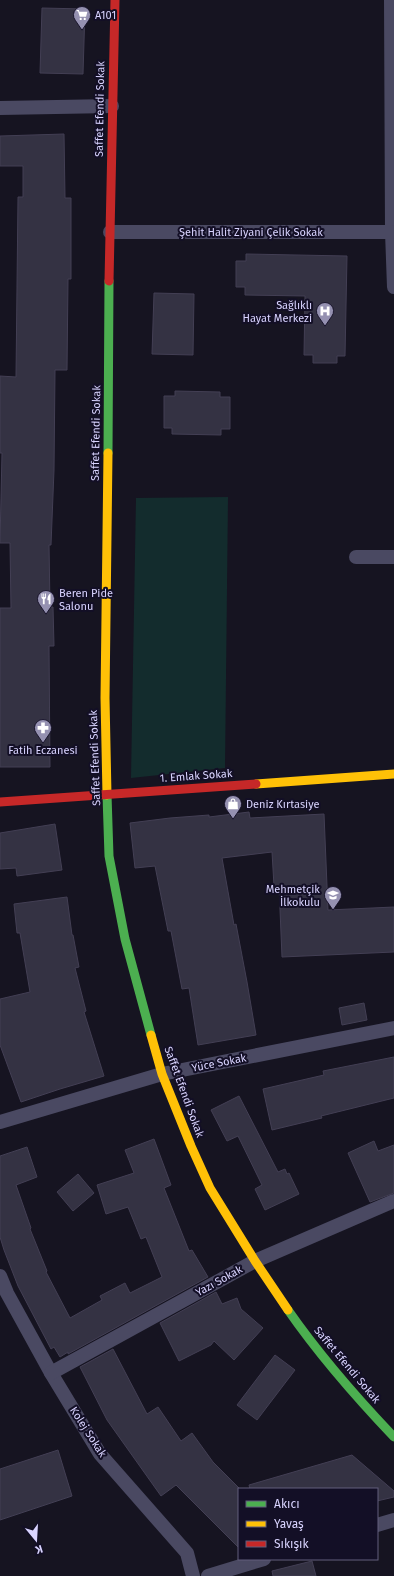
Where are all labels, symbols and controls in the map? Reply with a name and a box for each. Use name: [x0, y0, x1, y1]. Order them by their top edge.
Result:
supermarket icon: A101: [72, 5, 92, 30]
place label: A101: [95, 9, 116, 22]
street label: Saffet Efendi Sokak: [93, 61, 107, 157]
street label: Şehit Halit Ziyani Çelik Sokak: [179, 226, 323, 239]
place label: Sağlıklı Hayat Merkezi: [242, 299, 312, 325]
hospital icon: Sağlıklı Hayat Merkezi: [315, 301, 335, 326]
street label: Saffet Efendi Sokak: [89, 385, 103, 481]
place label: Beren Pide Salonu: [59, 587, 113, 613]
restaurant icon: Beren Pide Salonu: [36, 589, 56, 614]
street label: Saffet Efendi Sokak: [87, 709, 103, 806]
pharmacy icon: Fatih Eczanesi: [33, 718, 53, 743]
place label: Fatih Eczanesi: [8, 744, 78, 757]
street label: 1. Emlak Sokak: [159, 767, 233, 785]
shop icon: Deniz Kırtasiye: [223, 794, 243, 819]
place label: Deniz Kırtasiye: [246, 798, 320, 811]
place label: Mehmetçik İlkokulu: [266, 883, 320, 909]
school or university icon: Mehmetçik İlkokulu: [323, 885, 343, 910]
street label: Saffet Efendi Sokak: [161, 1045, 207, 1140]
street label: Yüce Sokak: [191, 1051, 248, 1075]
street label: Yazı Sokak: [193, 1263, 245, 1299]
street label: Saffet Efendi Sokak: [311, 1324, 383, 1406]
street label: Kolej Sokak: [67, 1404, 109, 1460]
legend: [238, 1488, 378, 1560]
text: Akıcı: [274, 1497, 300, 1511]
text: Yavaş: [274, 1517, 304, 1531]
north arrow: [16, 1520, 56, 1560]
text: Sıkışık: [274, 1537, 309, 1551]
text: K: [33, 1542, 44, 1557]

